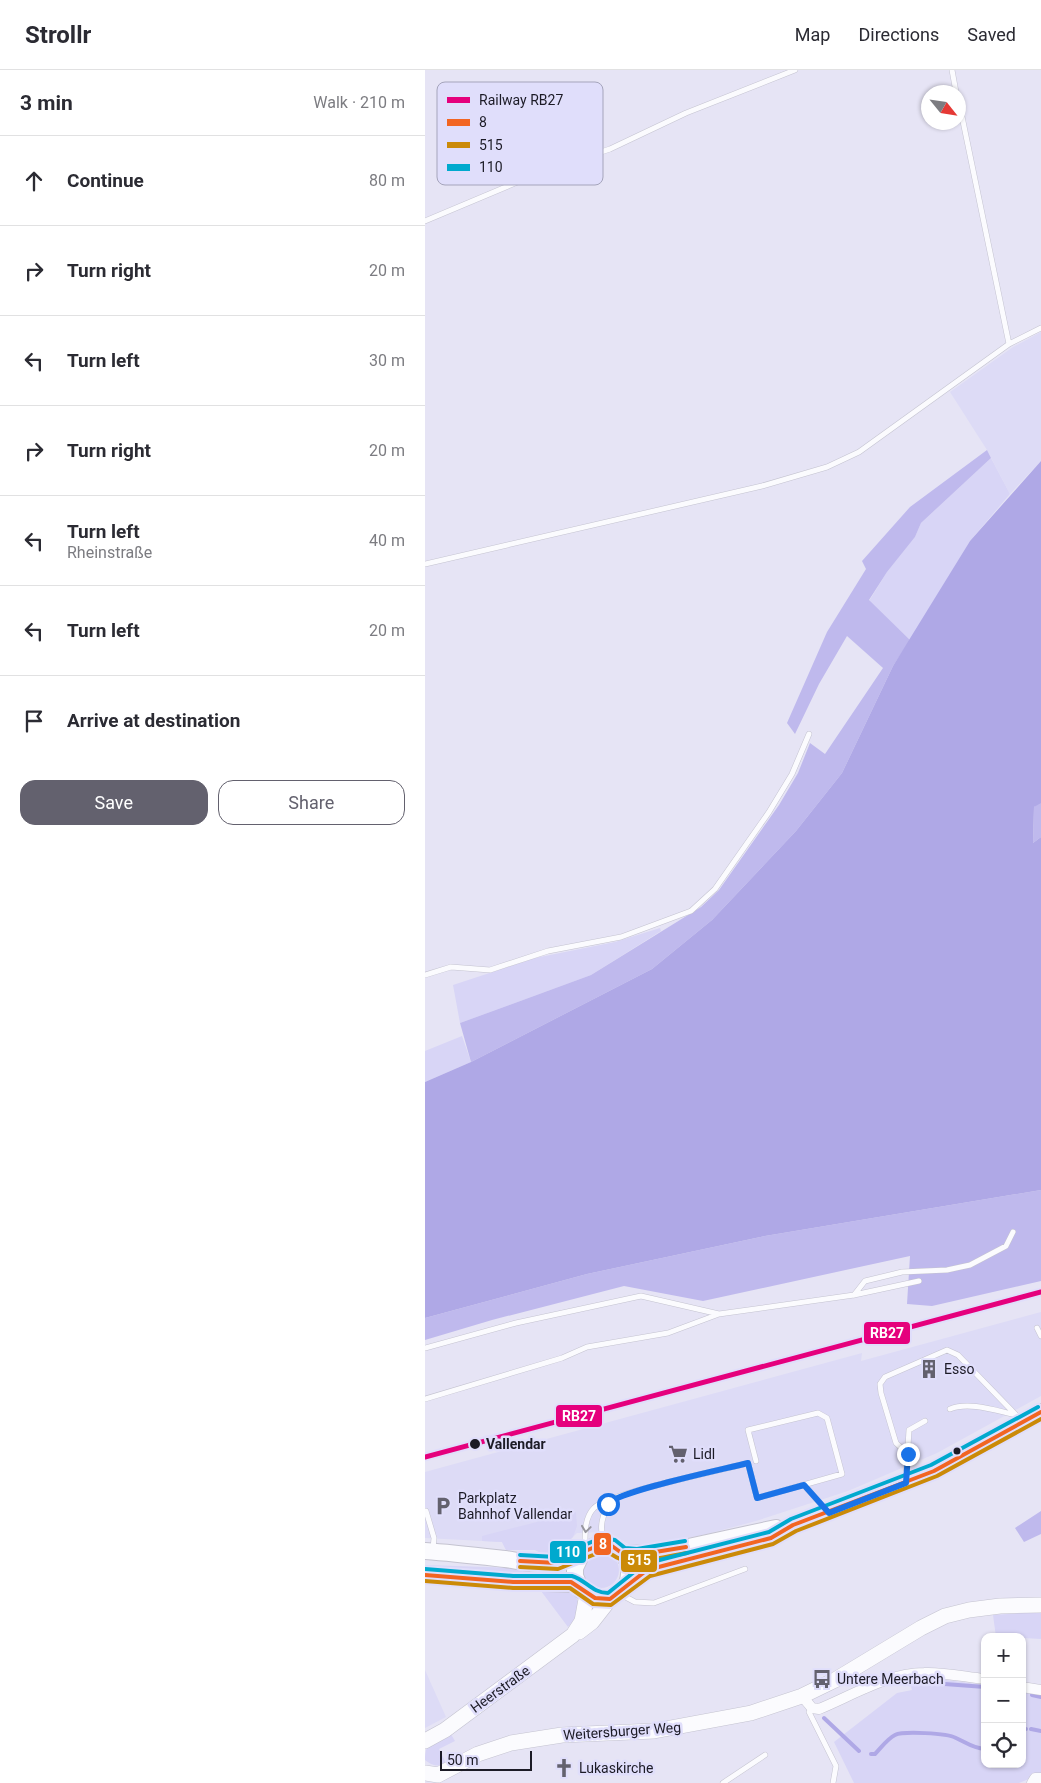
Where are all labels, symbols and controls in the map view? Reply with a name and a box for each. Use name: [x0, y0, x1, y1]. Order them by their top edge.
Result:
text: Strollr: [25, 21, 91, 49]
text: Map: [795, 24, 830, 45]
text: Directions: [858, 24, 939, 45]
text: Saved: [967, 24, 1016, 45]
legend: [437, 82, 603, 185]
north arrow: [921, 85, 966, 130]
text: 3 min: [20, 91, 73, 115]
text: Railway RB27: [479, 92, 563, 108]
text: Walk · 210 m: [313, 93, 405, 112]
text: 8: [479, 114, 487, 130]
text: 515: [479, 137, 503, 153]
text: 110: [479, 159, 503, 175]
icon: ahead: [20, 167, 48, 195]
text: Continue: [67, 169, 144, 192]
text: 80 m: [369, 171, 405, 190]
icon: right: [20, 257, 48, 285]
text: Turn right: [67, 259, 151, 282]
text: 20 m: [369, 261, 405, 280]
icon: left: [20, 347, 48, 375]
text: Turn left: [67, 349, 140, 372]
text: 30 m: [369, 351, 405, 370]
icon: right: [20, 437, 48, 465]
text: Turn right: [67, 439, 151, 462]
text: 20 m: [369, 441, 405, 460]
text: Turn left: [67, 520, 140, 543]
icon: left: [20, 527, 48, 555]
text: 40 m: [369, 531, 405, 550]
text: Rheinstraße: [67, 543, 152, 562]
icon: left: [20, 617, 48, 645]
text: Turn left: [67, 619, 140, 642]
text: 20 m: [369, 621, 405, 640]
icon: arrive: [20, 707, 48, 735]
text: Arrive at destination: [67, 709, 240, 732]
button: Save: [20, 780, 208, 825]
button: Share: [218, 780, 405, 825]
line badge: RB27: [863, 1321, 911, 1345]
text: RB27: [870, 1325, 904, 1341]
building icon: Esso: [918, 1358, 940, 1380]
place label: Esso: [944, 1361, 974, 1377]
line badge: RB27: [555, 1404, 603, 1428]
text: RB27: [562, 1408, 596, 1424]
place label: Vallendar: [486, 1436, 546, 1452]
marker: Vallendar: [468, 1437, 482, 1451]
supermarket icon: Lidl: [667, 1443, 689, 1465]
route end: [897, 1443, 920, 1466]
place label: Lidl: [693, 1446, 715, 1462]
unlabelled marker: [952, 1446, 962, 1456]
place label: Parkplatz Bahnhof Vallendar: [458, 1490, 573, 1522]
route start: [597, 1493, 620, 1516]
parking icon: Parkplatz Bahnhof Vallendar: [432, 1495, 454, 1517]
one-way arrow: [581, 1526, 592, 1534]
line badge: 8: [593, 1532, 612, 1556]
text: 8: [599, 1536, 607, 1552]
line badge: 110: [549, 1540, 587, 1564]
text: 110: [556, 1544, 580, 1560]
line badge: 515: [620, 1549, 658, 1573]
text: 515: [627, 1552, 651, 1568]
map controls: [981, 1633, 1026, 1768]
button: +: [981, 1633, 1026, 1678]
street label: Heerstraße: [467, 1662, 533, 1716]
bus stop icon: Untere Meerbach: [811, 1668, 833, 1690]
place label: Untere Meerbach: [837, 1671, 944, 1687]
button: −: [981, 1678, 1026, 1723]
street label: Weitersburger Weg: [562, 1719, 682, 1743]
button: locate: [981, 1723, 1026, 1768]
scale bar: [440, 1748, 533, 1771]
text: 50 m: [447, 1752, 479, 1768]
church icon: Lukaskirche: [553, 1757, 575, 1779]
place label: Lukaskirche: [579, 1760, 653, 1776]

